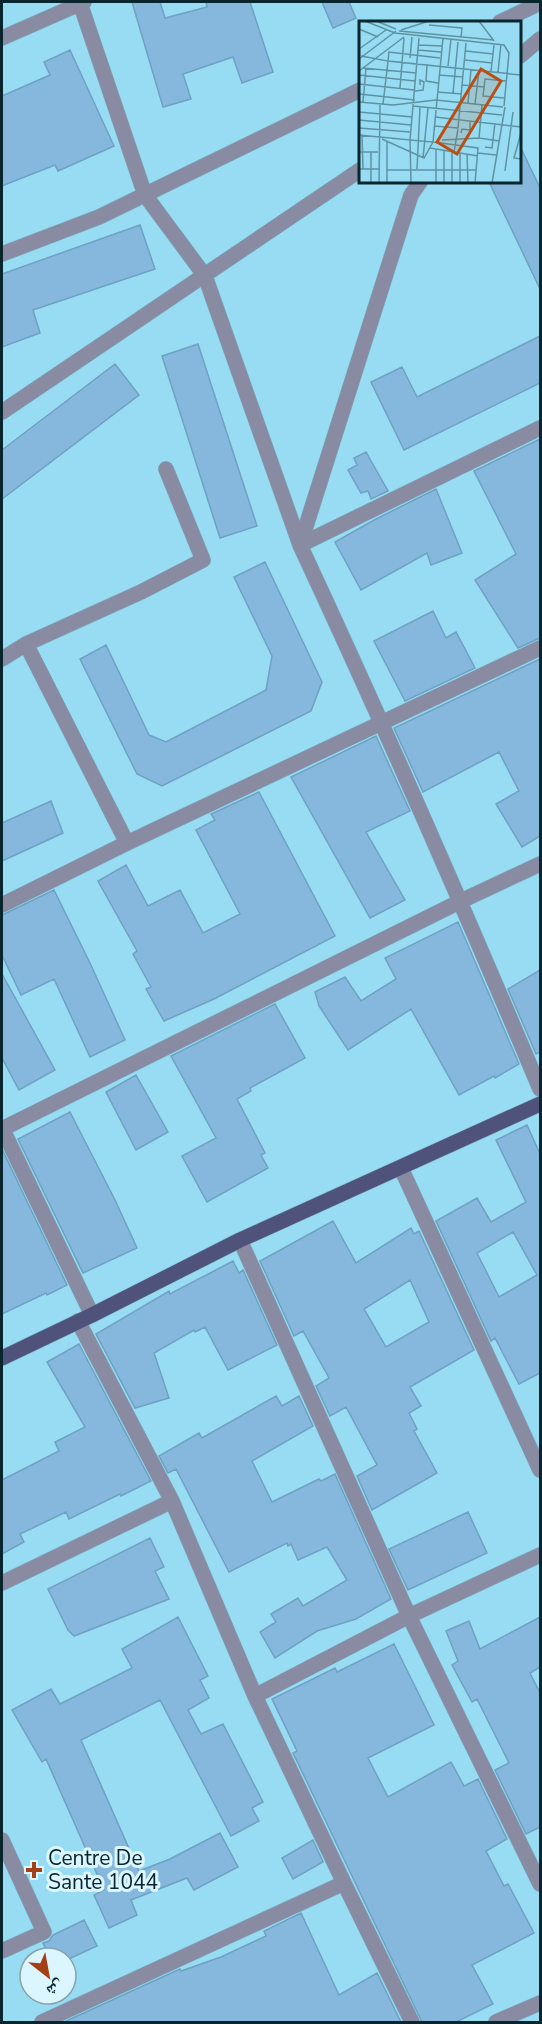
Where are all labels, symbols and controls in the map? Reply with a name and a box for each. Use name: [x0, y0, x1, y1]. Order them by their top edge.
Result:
inset map: [359, 21, 521, 183]
place label: Centre De Sante 1044: [48, 1844, 158, 1896]
marker: Centre De Sante 1044: [25, 1861, 43, 1879]
north arrow: [18, 1946, 78, 2006]
text: ش: [42, 1974, 68, 2002]

